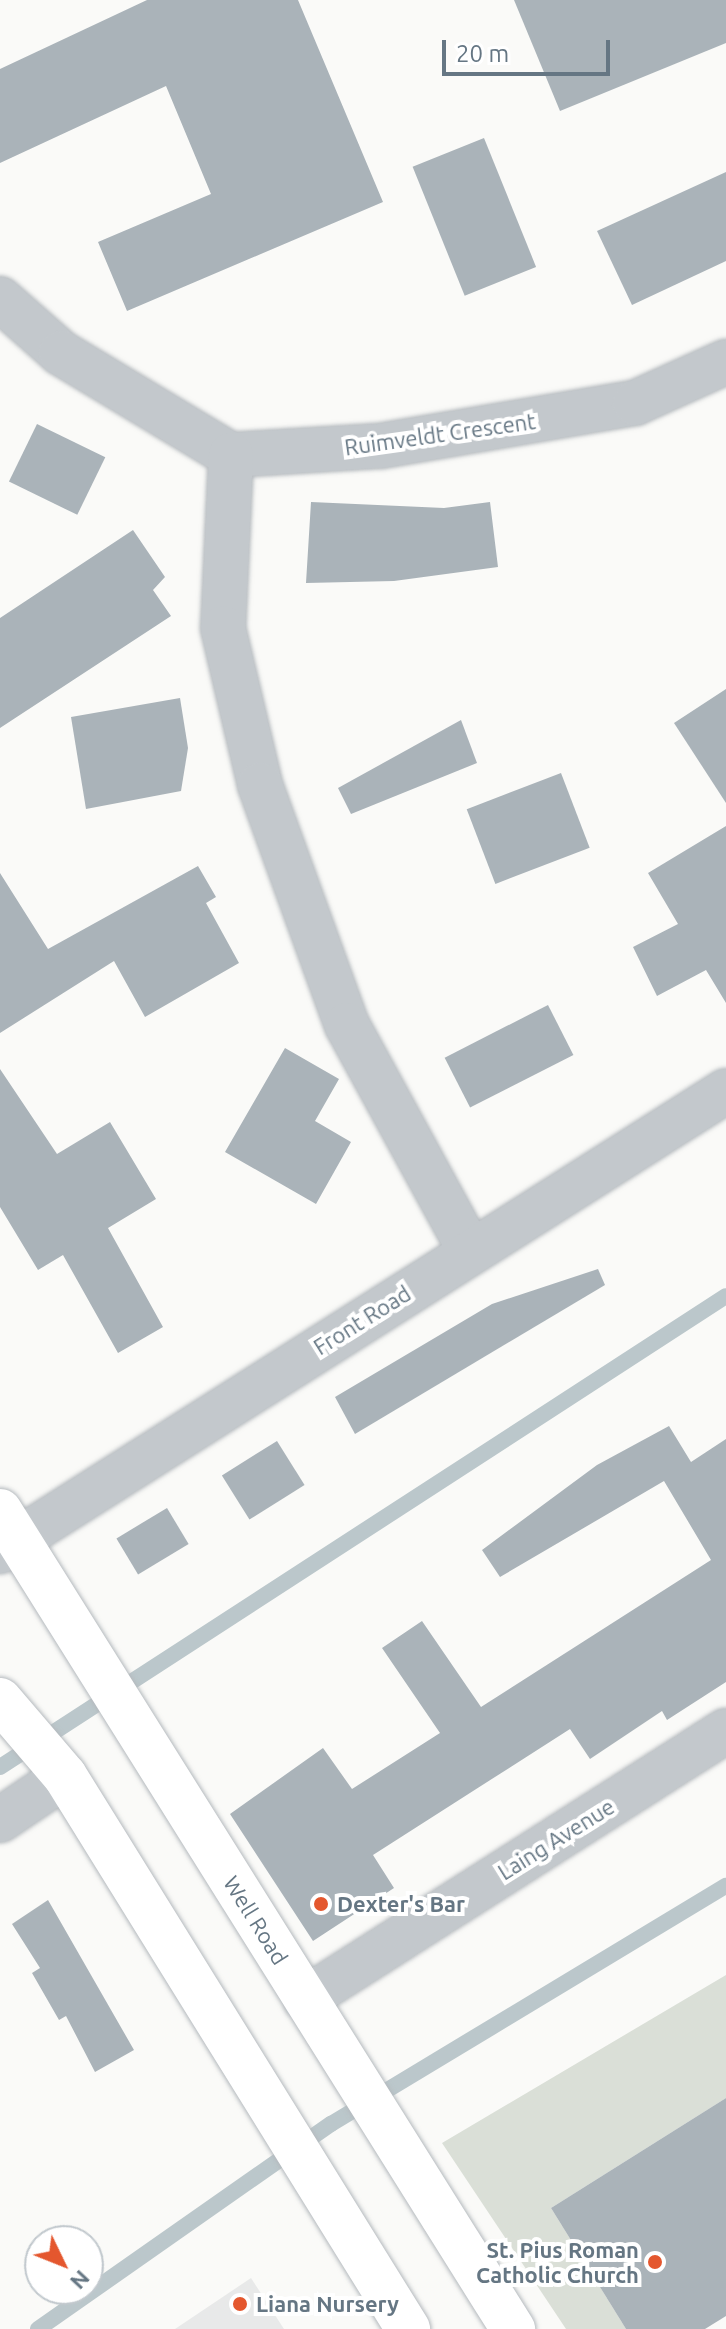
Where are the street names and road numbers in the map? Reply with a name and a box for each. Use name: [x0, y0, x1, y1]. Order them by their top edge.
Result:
street label: Ruimveldt Crescent: [343, 408, 537, 460]
street label: Front Road: [309, 1280, 415, 1360]
street label: Laing Avenue: [493, 1793, 619, 1885]
street label: Well Road: [218, 1871, 294, 1969]

